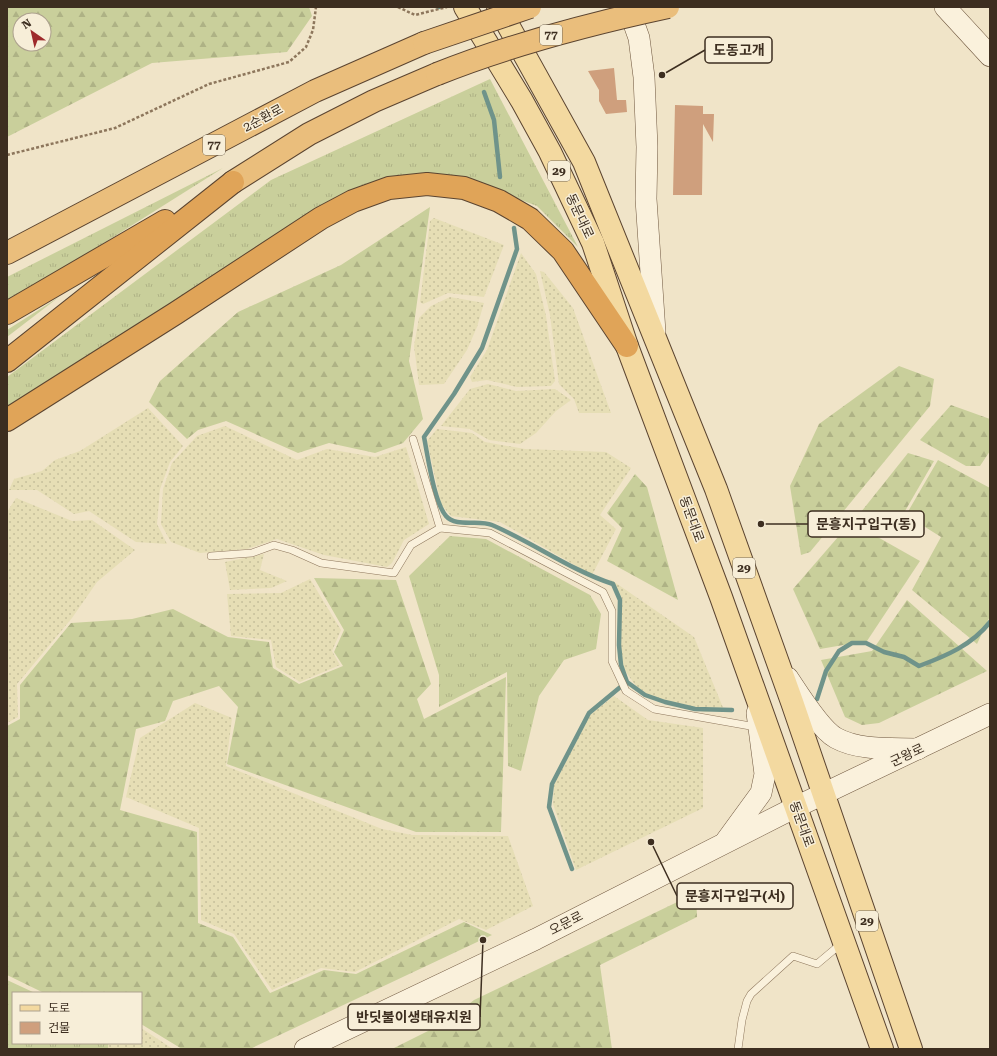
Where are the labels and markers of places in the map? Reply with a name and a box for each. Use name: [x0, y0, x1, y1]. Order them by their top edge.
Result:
callout: 도동고개: [705, 37, 772, 63]
callout: 문흥지구입구(동): [808, 511, 924, 537]
callout: 문흥지구입구(서): [677, 883, 793, 909]
callout: 반딧불이생태유치원: [348, 1004, 480, 1030]

